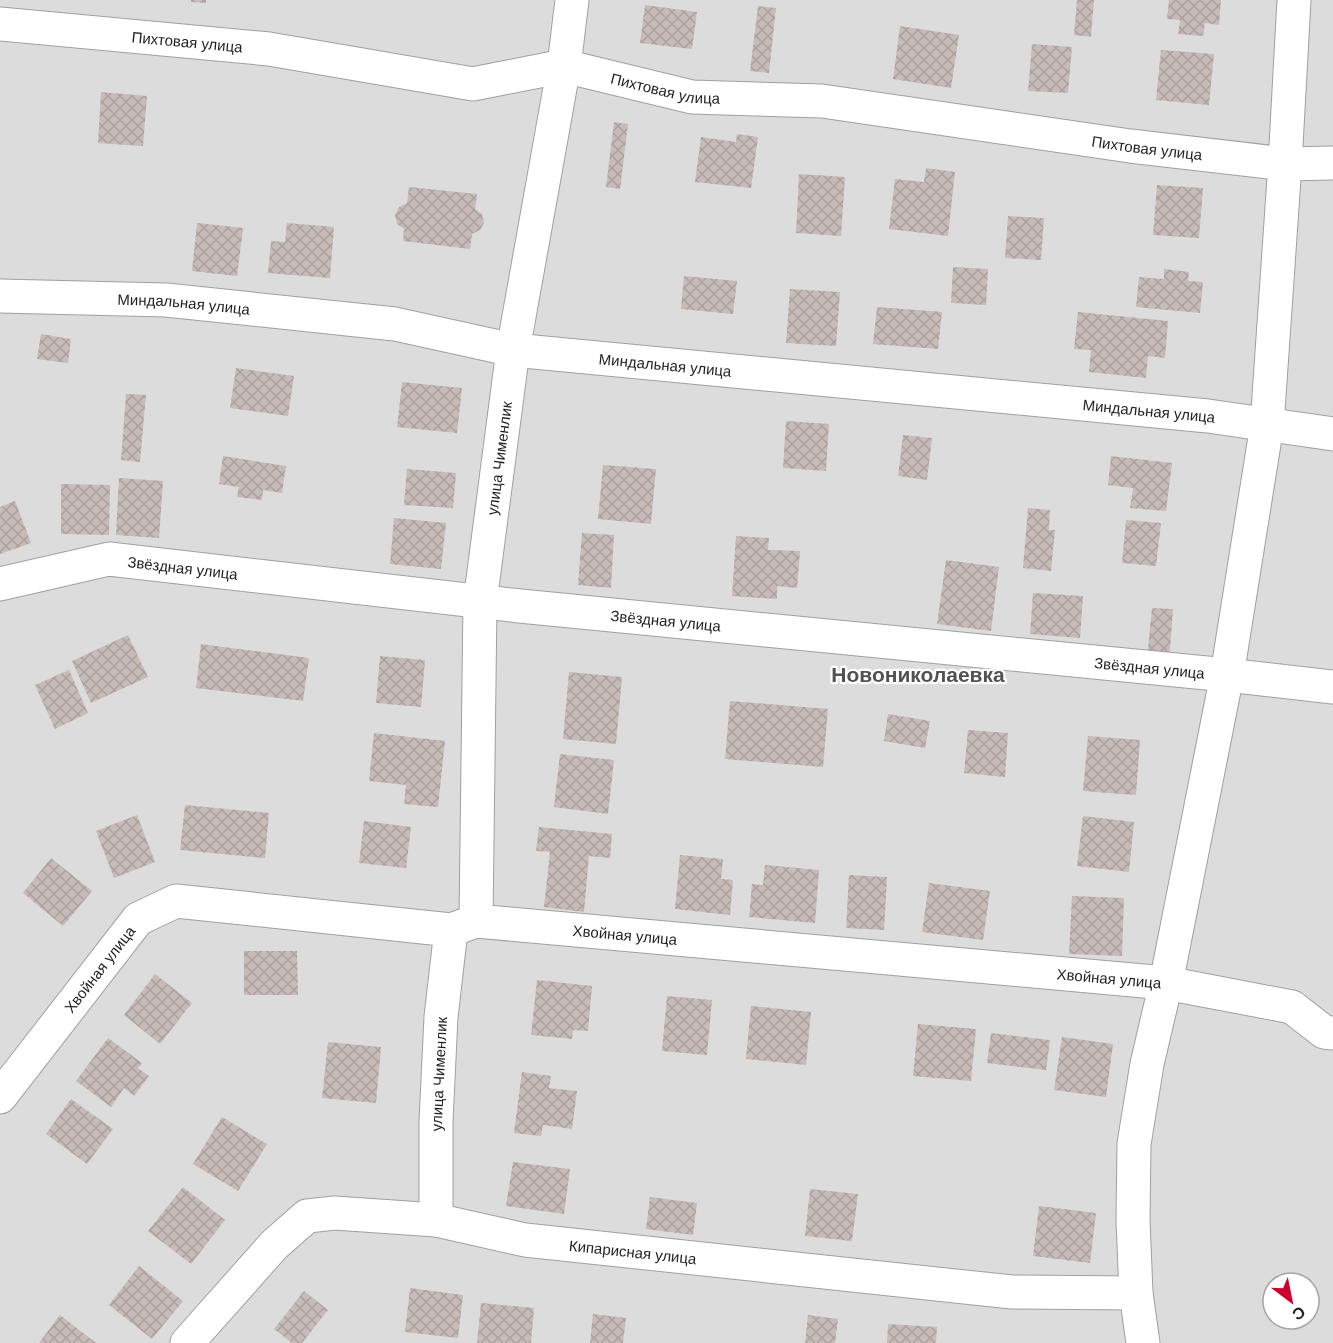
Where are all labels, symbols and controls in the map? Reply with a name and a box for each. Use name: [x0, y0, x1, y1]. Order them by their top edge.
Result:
street label: Пихтовая улица: [131, 28, 244, 55]
street label: Пихтовая улица: [609, 69, 721, 106]
street label: Пихтовая улица: [1091, 132, 1204, 163]
street label: Миндальная улица: [117, 290, 252, 317]
street label: Миндальная улица: [598, 350, 733, 379]
street label: Миндальная улица: [1082, 396, 1217, 426]
street label: улица Чименлик: [483, 400, 515, 516]
street label: Звёздная улица: [127, 553, 239, 582]
street label: Звёздная улица: [610, 606, 722, 634]
street label: Звёздная улица: [1093, 654, 1206, 681]
district label: Новониколаевка: [831, 663, 1005, 686]
street label: Хвойная улица: [572, 921, 679, 948]
street label: Хвойная улица: [60, 922, 138, 1016]
street label: Хвойная улица: [1056, 965, 1163, 991]
street label: улица Чименлик: [427, 1016, 450, 1131]
street label: Кипарисная улица: [568, 1236, 698, 1267]
north arrow: [1261, 1271, 1321, 1331]
text: С: [1289, 1303, 1308, 1324]

